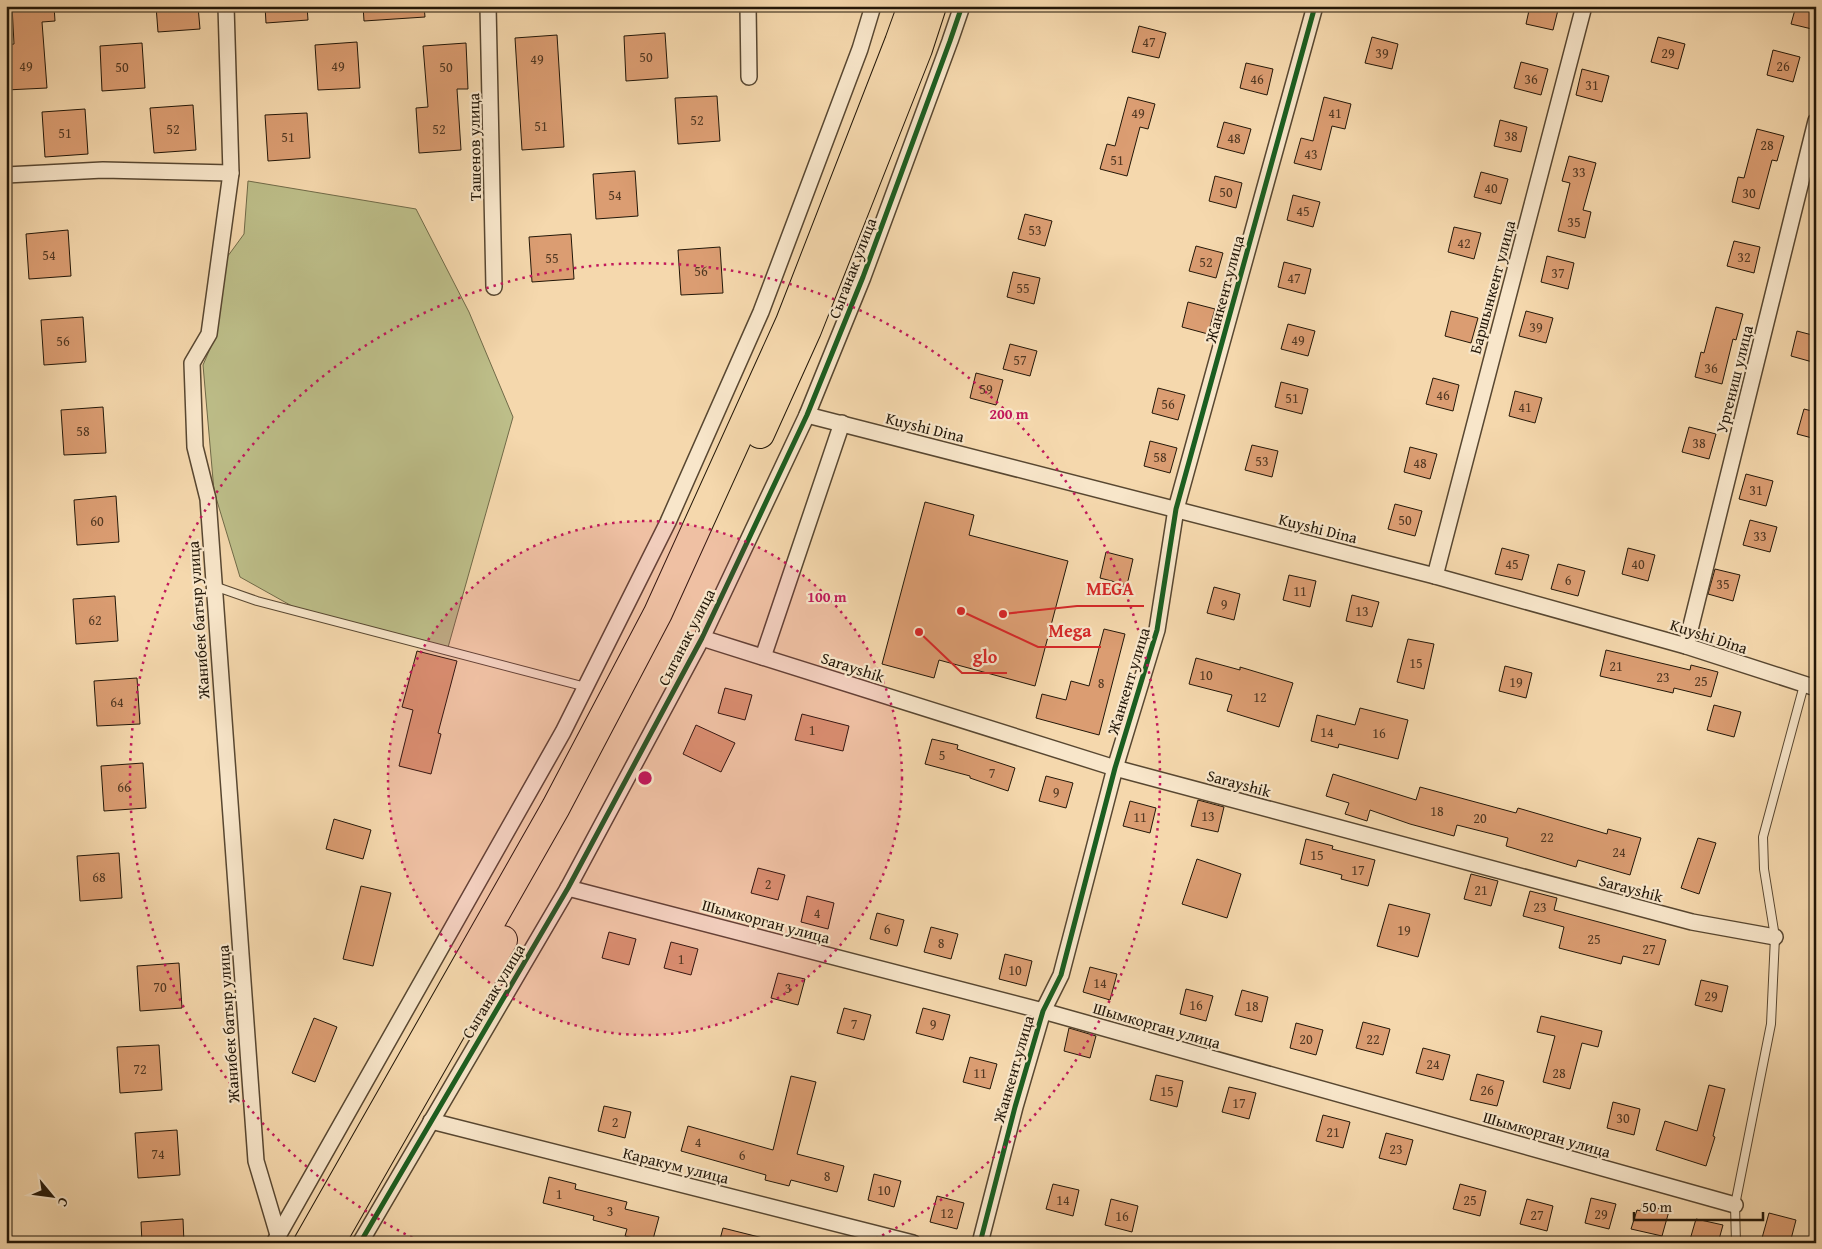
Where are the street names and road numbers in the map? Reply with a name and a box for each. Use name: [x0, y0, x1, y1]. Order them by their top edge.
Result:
street label: Ташенов улица: [461, 92, 487, 201]
street label: Сыганак улица: [822, 214, 882, 322]
street label: Баршынкент улица: [1463, 217, 1521, 357]
street label: Жанкент улица: [1198, 232, 1250, 347]
street label: Ургениш улица: [1709, 322, 1759, 435]
street label: Kuyshi Dina: [883, 406, 967, 448]
street label: Kuyshi Dina: [1276, 507, 1360, 549]
street label: Жанибек батыр улица: [180, 540, 216, 701]
street label: Сыганак улица: [651, 584, 721, 690]
street label: Kuyshi Dina: [1667, 612, 1751, 660]
street label: Жанкент улица: [1100, 624, 1156, 738]
street label: Sarayshik: [818, 645, 889, 689]
street label: Sarayshik: [1204, 763, 1274, 803]
street label: Sarayshik: [1596, 868, 1666, 908]
street label: Шымкорган улица: [699, 892, 833, 950]
street label: Сыганак улица: [455, 939, 531, 1043]
street label: Жанибек батыр улица: [210, 944, 246, 1105]
street label: Шымкорган улица: [1090, 995, 1224, 1055]
street label: Жанкент улица: [986, 1012, 1040, 1126]
street label: Шымкорган улица: [1480, 1104, 1614, 1164]
street label: Каракум улица: [621, 1140, 732, 1190]

